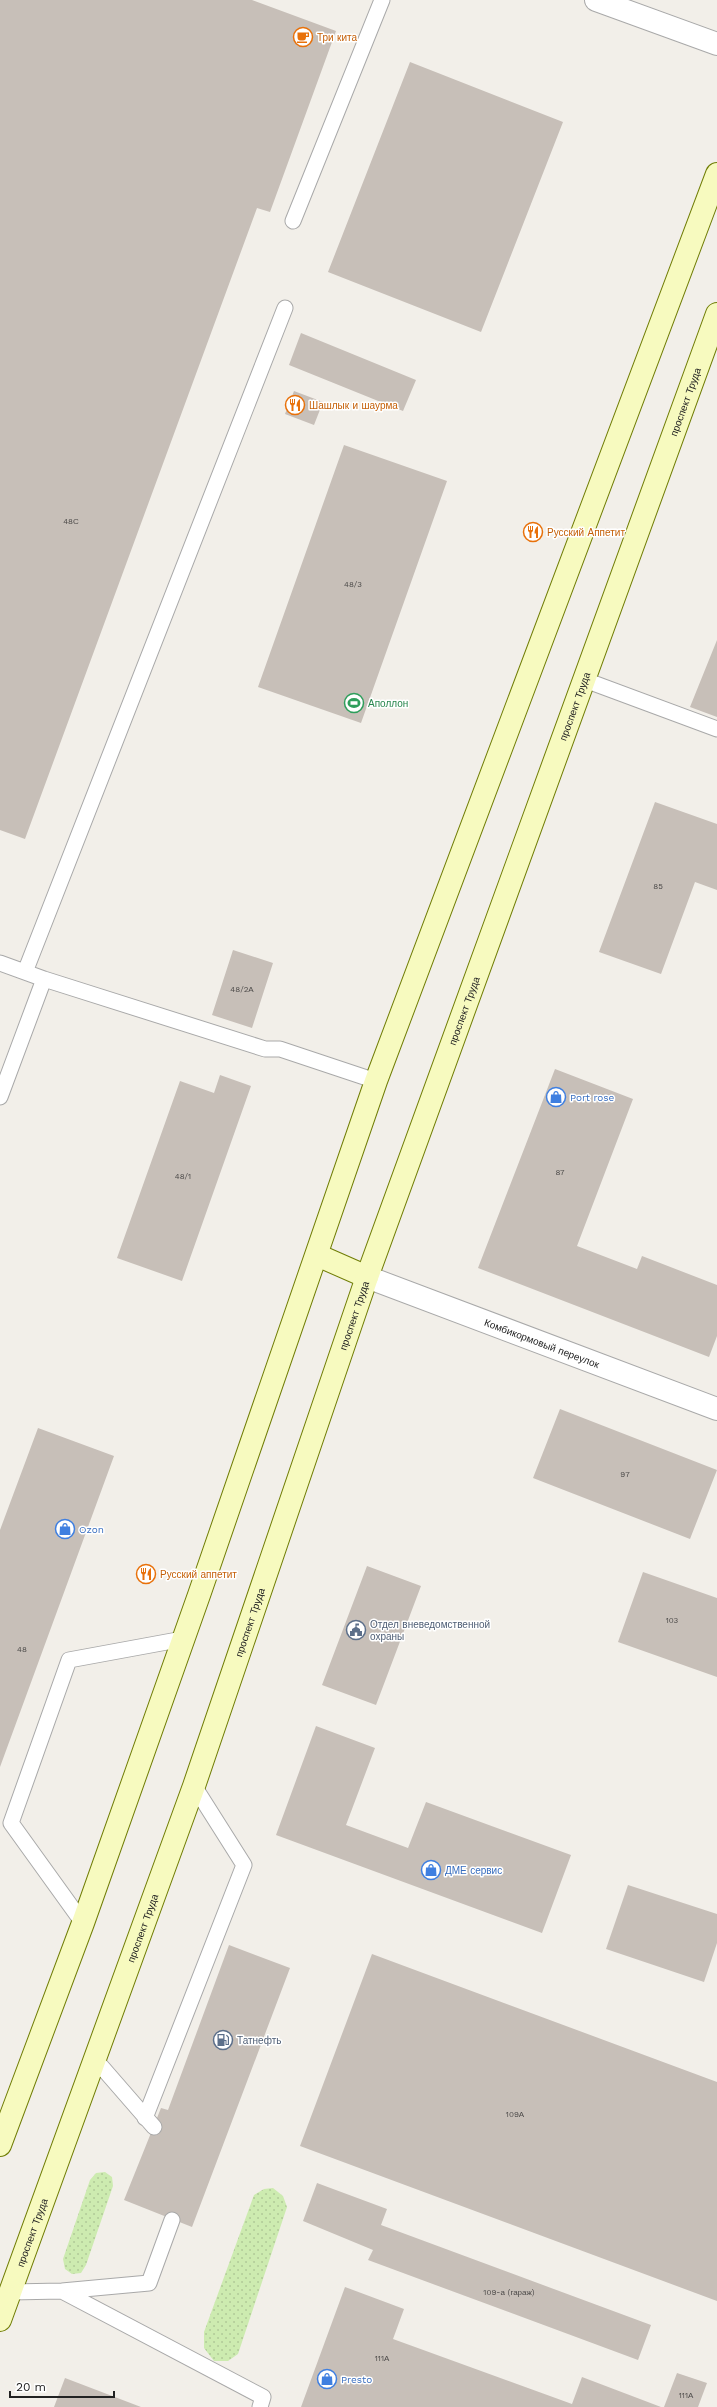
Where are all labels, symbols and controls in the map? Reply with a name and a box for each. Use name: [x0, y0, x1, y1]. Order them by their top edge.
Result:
cafe icon: Три кита: [292, 26, 314, 48]
place label: Три кита: [317, 32, 358, 43]
street label: проспект Труда: [668, 366, 703, 438]
restaurant icon: Шашлык и шаурма: [284, 394, 306, 416]
place label: Шашлык и шаурма: [309, 400, 398, 411]
house number: 48С: [63, 517, 79, 526]
restaurant icon: Русский Аппетит: [522, 521, 544, 543]
place label: Русский Аппетит: [547, 527, 625, 538]
house number: 48/3: [344, 580, 362, 589]
street label: проспект Труда: [557, 670, 592, 742]
sports icon: Аполлон: [343, 692, 365, 714]
place label: Аполлон: [368, 698, 408, 709]
house number: 85: [653, 882, 663, 891]
street label: проспект Труда: [446, 975, 481, 1047]
house number: 48/2А: [230, 985, 254, 994]
shop icon: Port rose: [545, 1086, 567, 1108]
place label: Port rose: [570, 1092, 615, 1103]
house number: 87: [555, 1168, 565, 1177]
house number: 48/1: [175, 1172, 191, 1181]
street label: проспект Труда: [337, 1279, 371, 1351]
street label: Комбикормовый переулок: [483, 1316, 601, 1370]
house number: 97: [620, 1470, 630, 1479]
shop icon: Ozon: [54, 1518, 76, 1540]
place label: Ozon: [79, 1524, 104, 1535]
restaurant icon: Русский аппетит: [135, 1563, 157, 1585]
place label: Русский аппетит: [160, 1569, 237, 1580]
street label: проспект Труда: [233, 1586, 267, 1658]
house number: 103: [666, 1616, 679, 1625]
public building icon: Отдел вневедомственной охраны: [345, 1619, 367, 1641]
place label: Отдел вневедомственной охраны: [370, 1619, 490, 1642]
house number: 48: [17, 1645, 27, 1654]
shop icon: ДМЕ сервис: [420, 1859, 442, 1881]
place label: ДМЕ сервис: [445, 1865, 502, 1876]
street label: проспект Труда: [125, 1892, 160, 1964]
fuel station icon: Татнефть: [212, 2029, 234, 2051]
place label: Татнефть: [237, 2035, 281, 2046]
house number: 109А: [506, 2110, 525, 2119]
street label: проспект Труда: [14, 2196, 49, 2268]
house number: 109-а (гараж): [483, 2288, 535, 2297]
house number: 111А: [375, 2354, 390, 2363]
shop icon: Presto: [316, 2368, 338, 2390]
scale bar: [10, 2373, 114, 2399]
place label: Presto: [341, 2374, 372, 2385]
text: 20 m: [16, 2380, 46, 2394]
house number: 111А: [679, 2391, 694, 2400]

